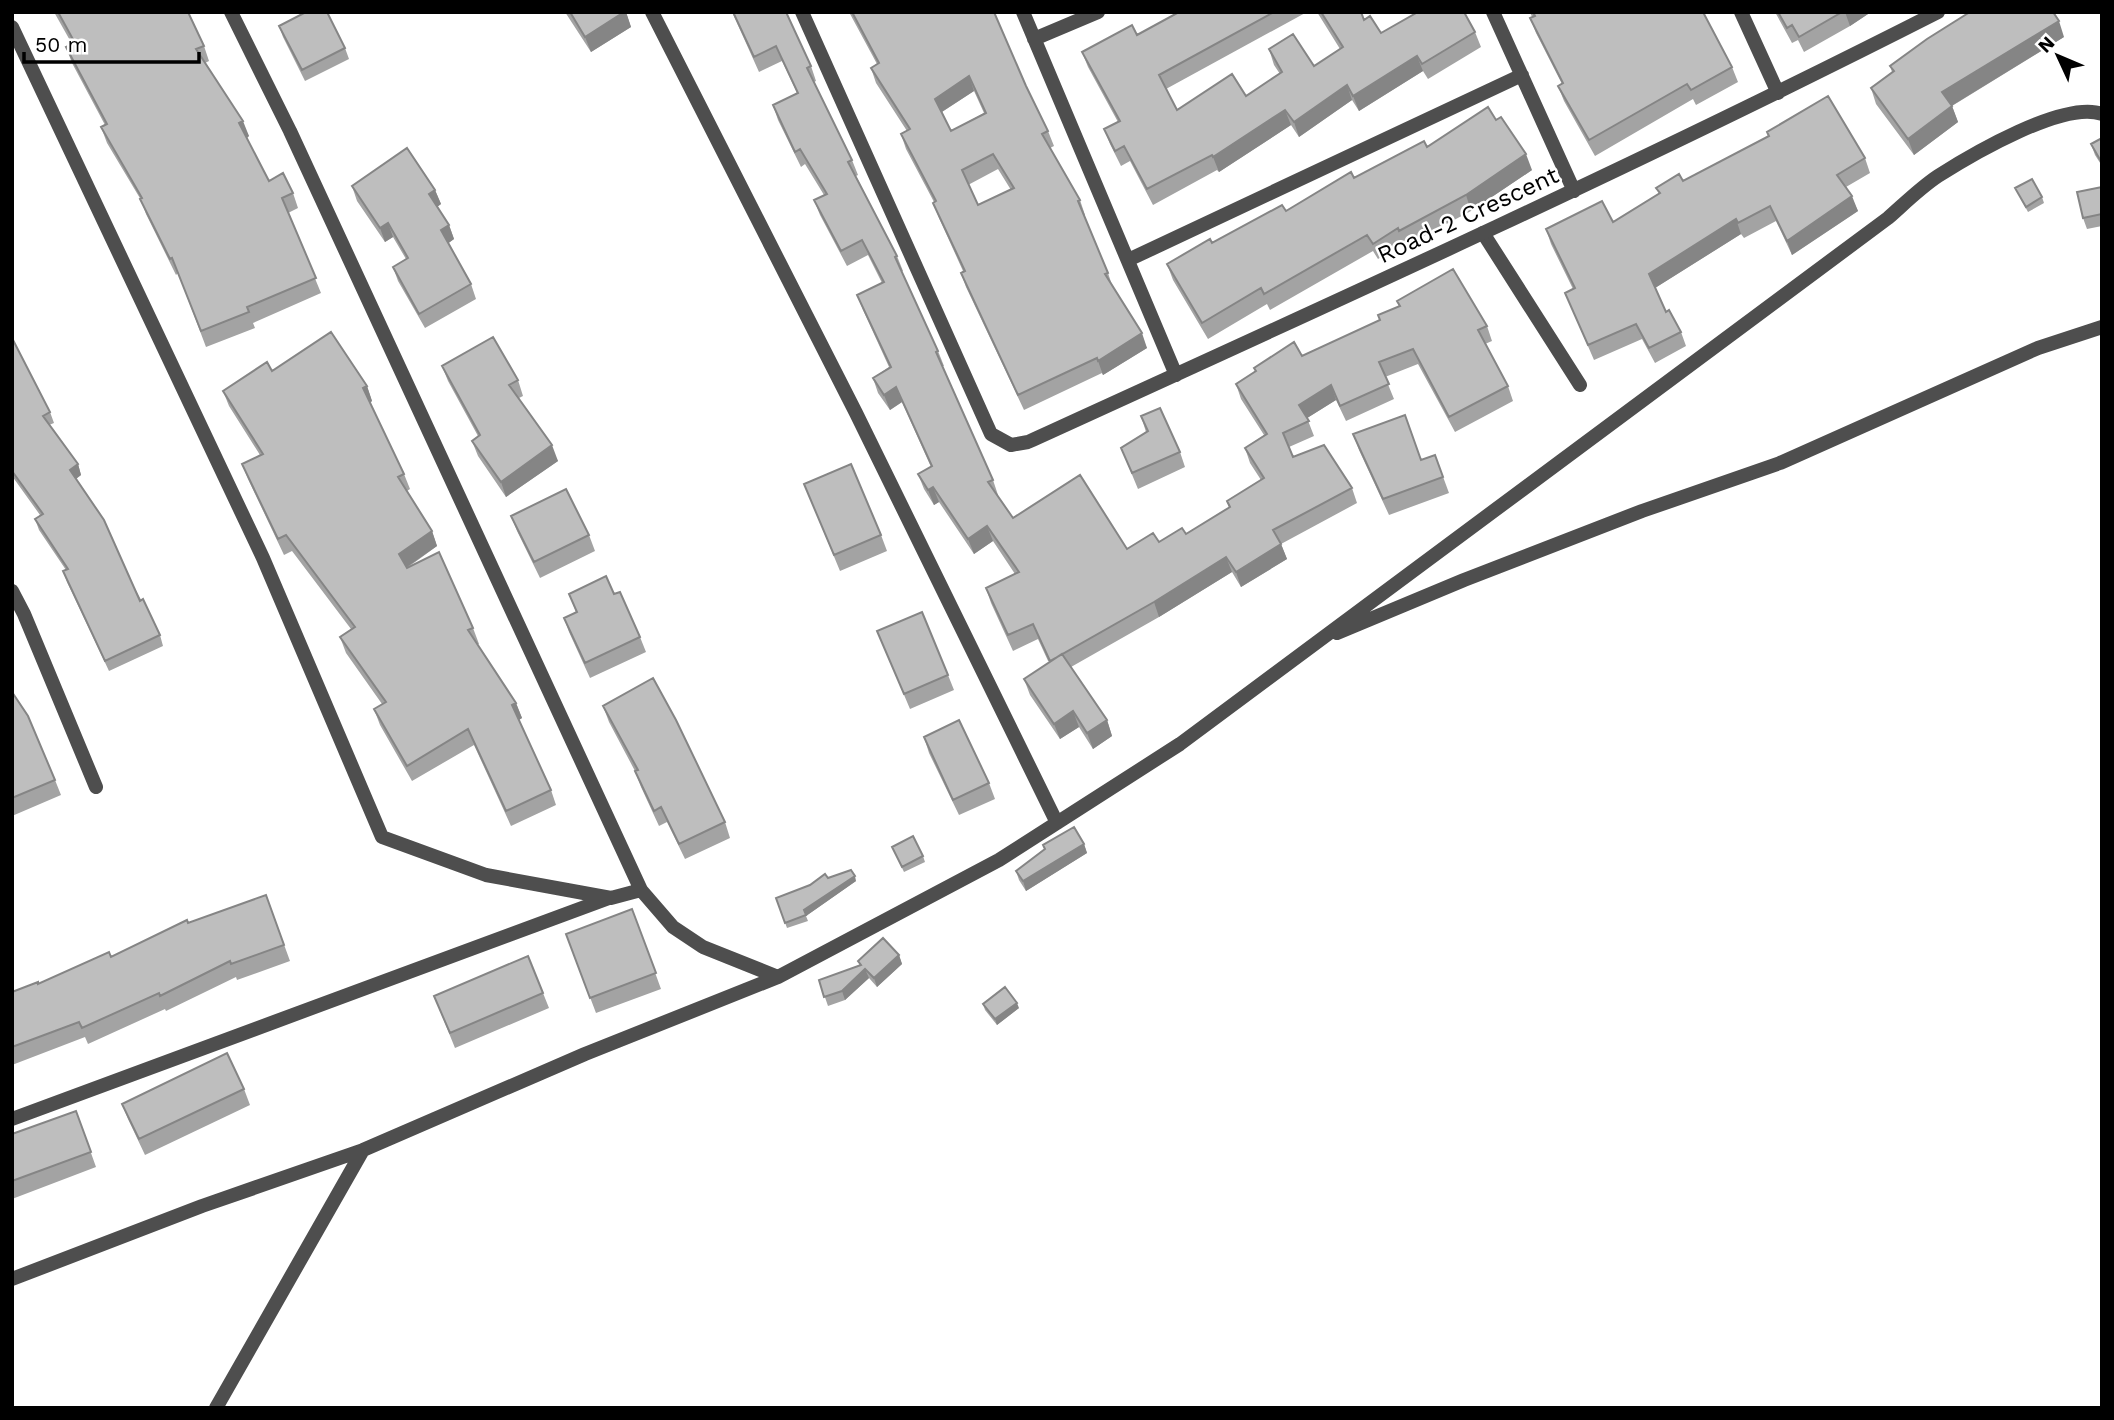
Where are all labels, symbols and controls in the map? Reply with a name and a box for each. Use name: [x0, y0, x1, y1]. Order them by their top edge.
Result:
scale bar: [24, 21, 200, 65]
north arrow: [2023, 21, 2093, 91]
text: N: [2033, 31, 2059, 58]
text: 50 m: [35, 32, 87, 57]
street label: Road-2 Crescent: [1373, 161, 1563, 269]

